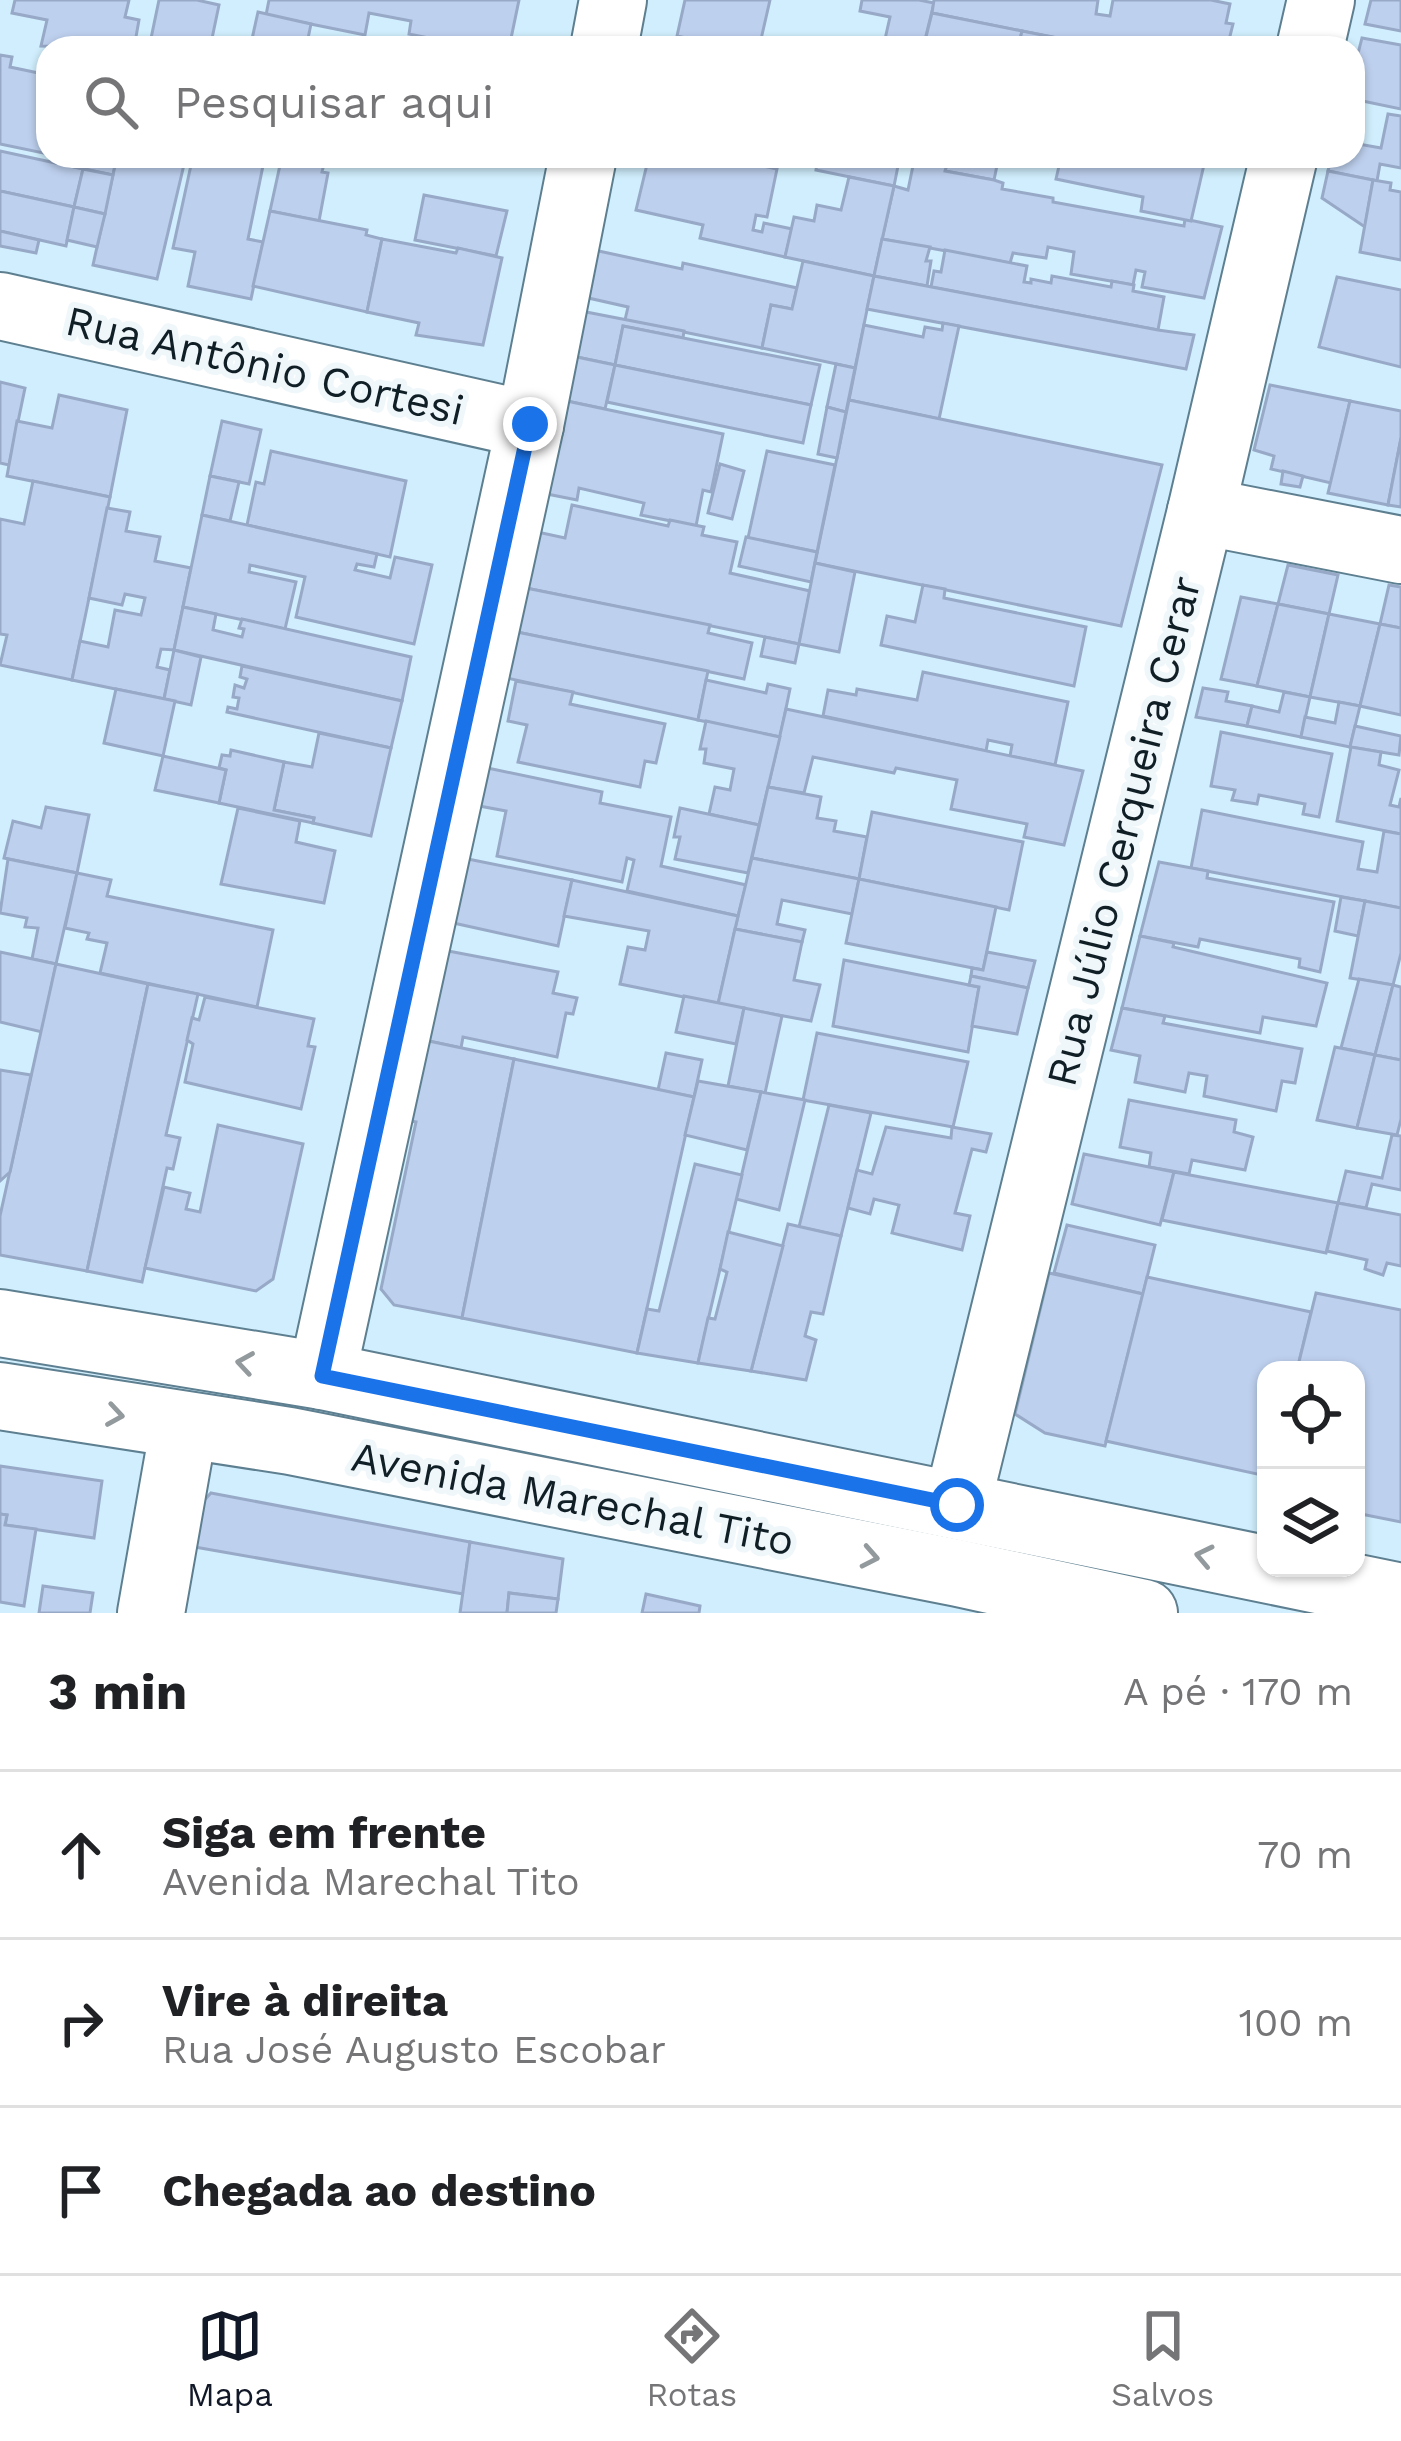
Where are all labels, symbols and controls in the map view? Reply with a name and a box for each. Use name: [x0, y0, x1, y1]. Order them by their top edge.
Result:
search box: [36, 36, 1365, 168]
icon: search: [78, 69, 144, 135]
text: Pesquisar aqui: [174, 76, 494, 129]
street label: Rua Antônio Cortesi: [61, 296, 469, 435]
route end: [503, 397, 557, 451]
street label: Rua Júlio Cerqueira Cerar: [1036, 571, 1211, 1091]
one-way arrow: [236, 1352, 256, 1377]
map controls: [1257, 1361, 1365, 1577]
button: locate: [1257, 1361, 1365, 1469]
one-way arrow: [105, 1401, 125, 1426]
street label: Avenida Marechal Tito: [348, 1432, 798, 1565]
button: layers: [1257, 1469, 1365, 1577]
route start: [930, 1478, 984, 1532]
one-way arrow: [860, 1543, 880, 1568]
one-way arrow: [1195, 1544, 1215, 1570]
text: 3 min: [48, 1662, 187, 1721]
text: A pé · 170 m: [1123, 1669, 1353, 1714]
text: Siga em frente: [162, 1806, 486, 1859]
icon: ahead: [48, 1822, 114, 1888]
text: 70 m: [1257, 1832, 1353, 1877]
text: Avenida Marechal Tito: [162, 1859, 580, 1904]
text: Vire à direita: [162, 1974, 448, 2027]
icon: right: [48, 1990, 114, 2056]
text: 100 m: [1239, 2000, 1353, 2045]
text: Rua José Augusto Escobar: [162, 2027, 666, 2072]
icon: arrive: [48, 2158, 114, 2224]
text: Chegada ao destino: [162, 2164, 596, 2217]
tab: Mapa: [187, 2303, 273, 2414]
tab: Rotas: [646, 2303, 737, 2414]
tab: Salvos: [1111, 2303, 1214, 2414]

